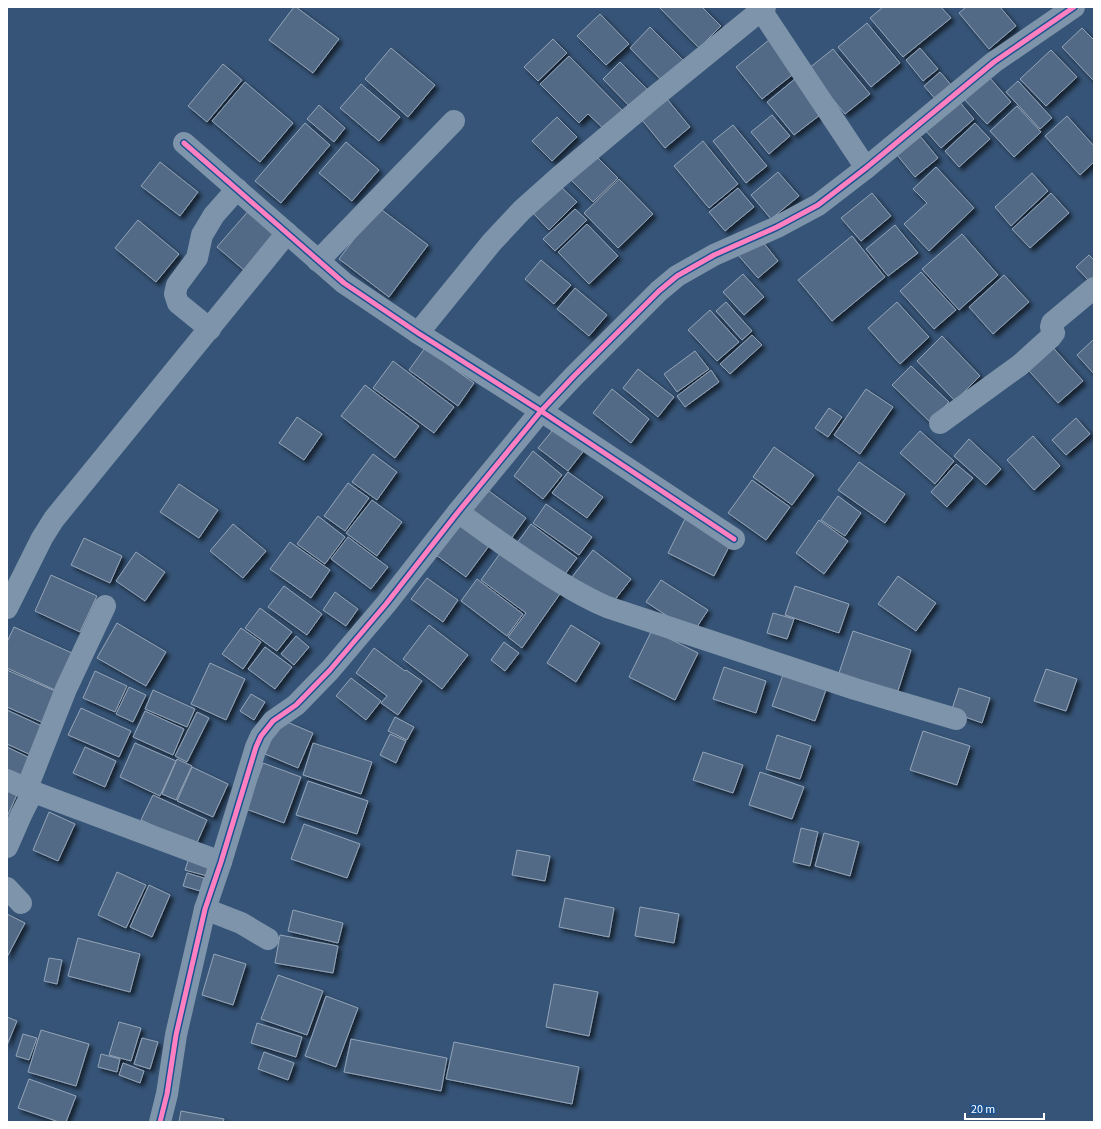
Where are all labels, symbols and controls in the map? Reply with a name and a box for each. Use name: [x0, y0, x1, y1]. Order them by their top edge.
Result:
scale bar: [965, 1095, 1044, 1121]
text: 20 m: [971, 1101, 995, 1118]

